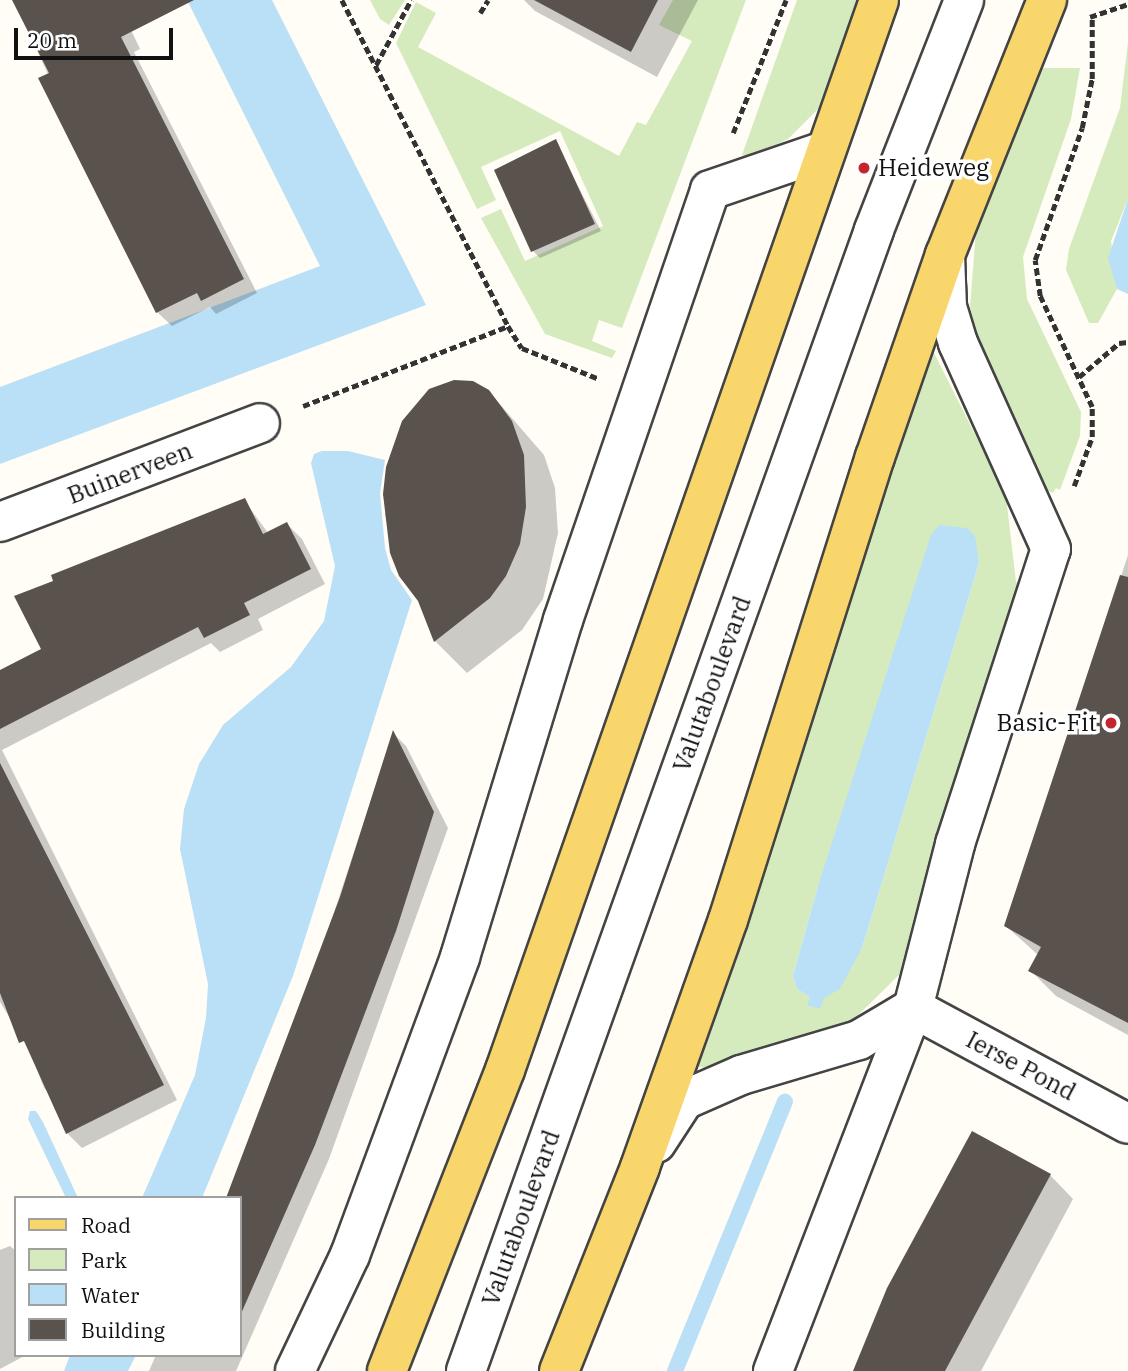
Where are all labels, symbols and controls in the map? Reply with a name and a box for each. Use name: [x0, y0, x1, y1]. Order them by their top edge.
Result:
scale bar: [18, 14, 177, 58]
text: 20 m: [27, 26, 77, 54]
place label: Heideweg: [878, 154, 989, 182]
marker: Heideweg: [856, 160, 872, 176]
street label: Buinerveen: [63, 436, 197, 510]
street label: Valutaboulevard: [667, 592, 757, 776]
place label: Basic-Fit: [997, 709, 1097, 737]
marker: Basic-Fit: [1103, 715, 1119, 731]
street label: Ierse Pond: [961, 1025, 1081, 1107]
street label: Valutaboulevard: [476, 1126, 566, 1310]
legend: [14, 1196, 242, 1357]
text: Road: [81, 1211, 131, 1239]
text: Park: [81, 1246, 127, 1274]
text: Water: [81, 1281, 139, 1309]
text: Building: [81, 1316, 165, 1344]

